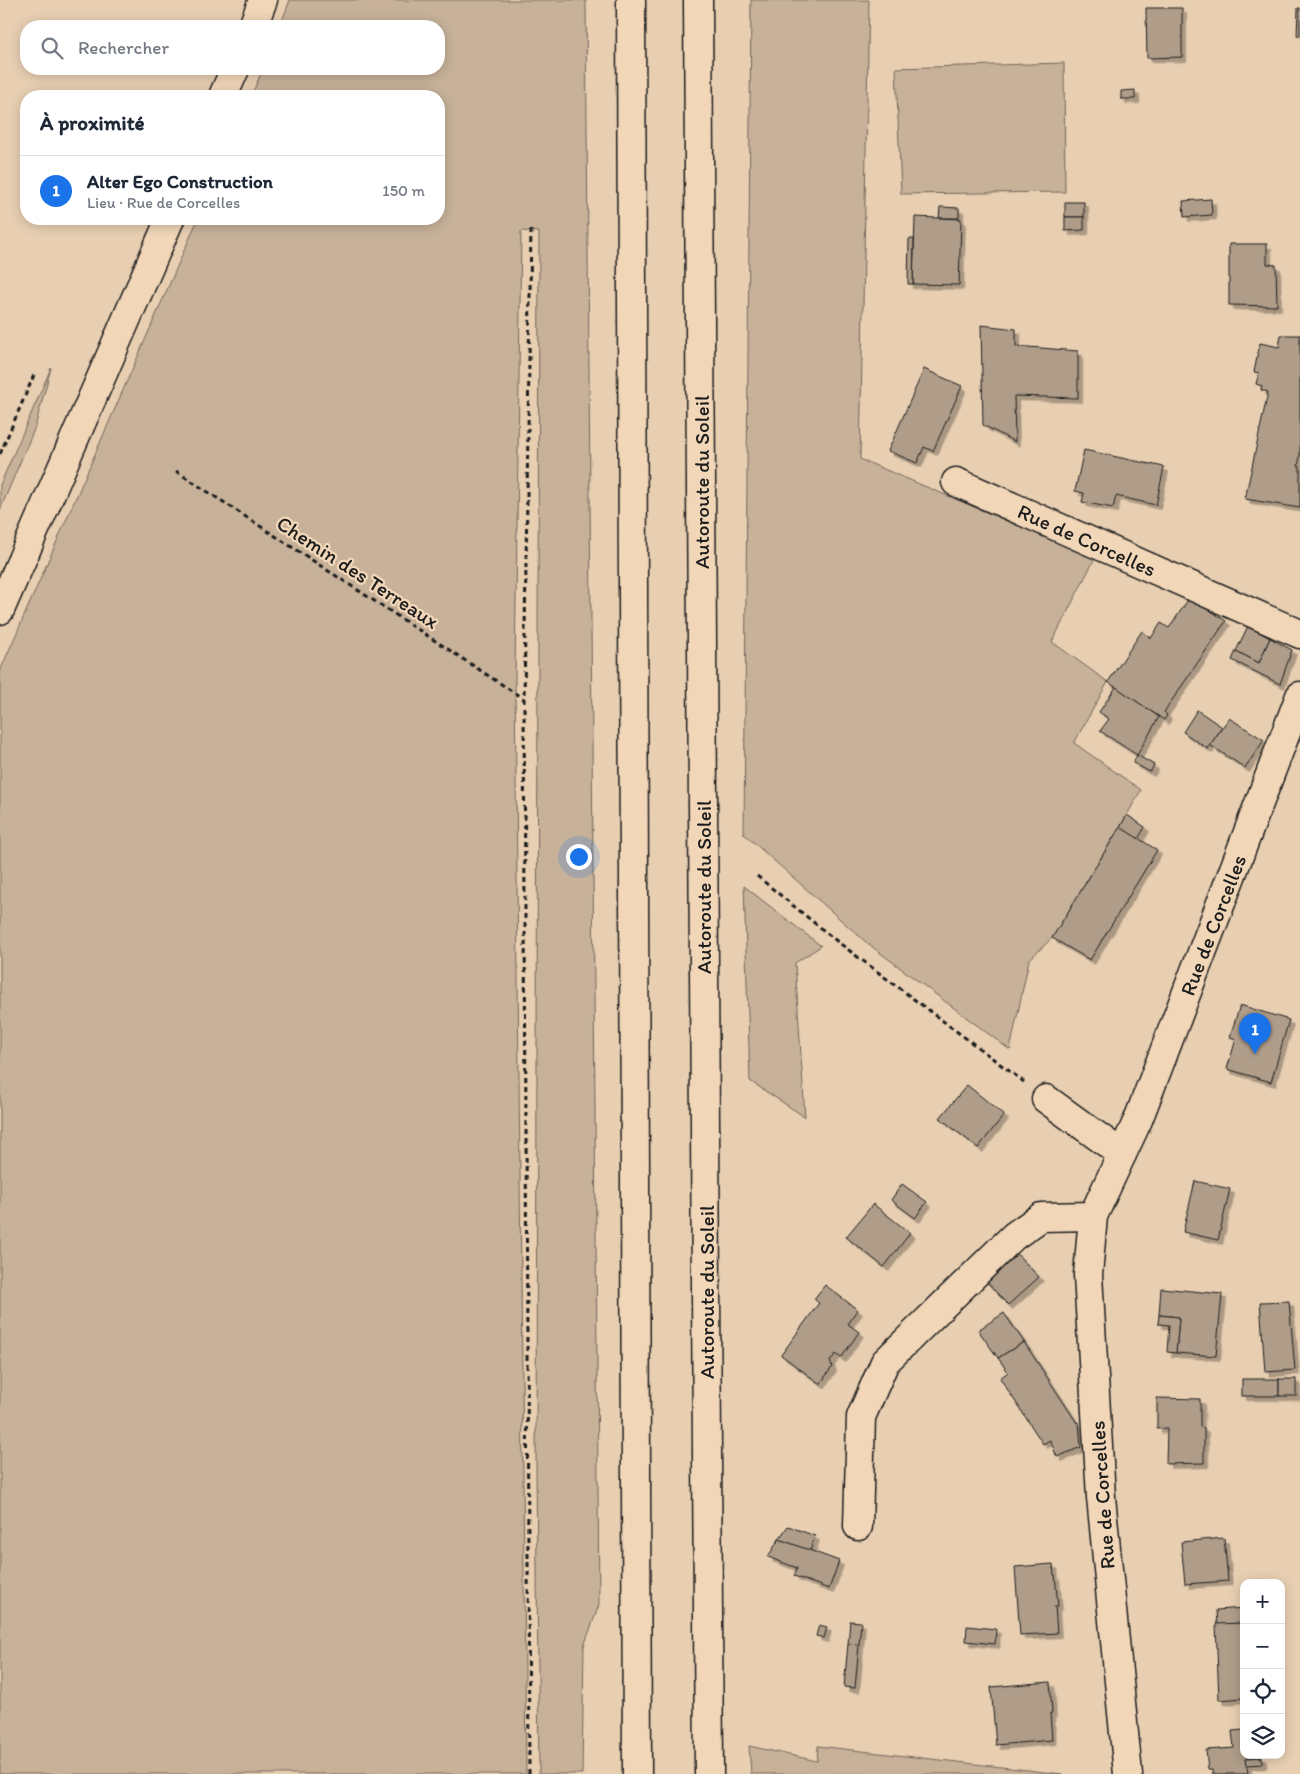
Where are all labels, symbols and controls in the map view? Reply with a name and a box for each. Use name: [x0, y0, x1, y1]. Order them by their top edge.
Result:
search box: [20, 20, 445, 75]
icon: search: [38, 34, 66, 62]
text: Rechercher: [78, 36, 169, 59]
text: À proximité: [40, 110, 145, 135]
text: Alter Ego Construction: [87, 170, 273, 193]
text: 1: [52, 181, 60, 200]
text: 150 m: [382, 181, 425, 200]
text: Lieu · Rue de Corcelles: [87, 193, 240, 212]
street label: Autoroute du Soleil: [689, 395, 714, 569]
street label: Rue de Corcelles: [1014, 498, 1160, 582]
street label: Chemin des Terreaux: [272, 510, 444, 634]
street label: Autoroute du Soleil: [691, 800, 716, 974]
your location: [566, 844, 592, 870]
street label: Rue de Corcelles: [1175, 851, 1251, 999]
pin: 1: [1239, 1013, 1271, 1054]
street label: Autoroute du Soleil: [694, 1205, 719, 1379]
street label: Rue de Corcelles: [1084, 1420, 1120, 1570]
map controls: [1240, 1579, 1285, 1759]
button: +: [1240, 1579, 1285, 1624]
button: −: [1240, 1624, 1285, 1669]
button: locate: [1240, 1669, 1285, 1714]
button: layers: [1240, 1714, 1285, 1759]

